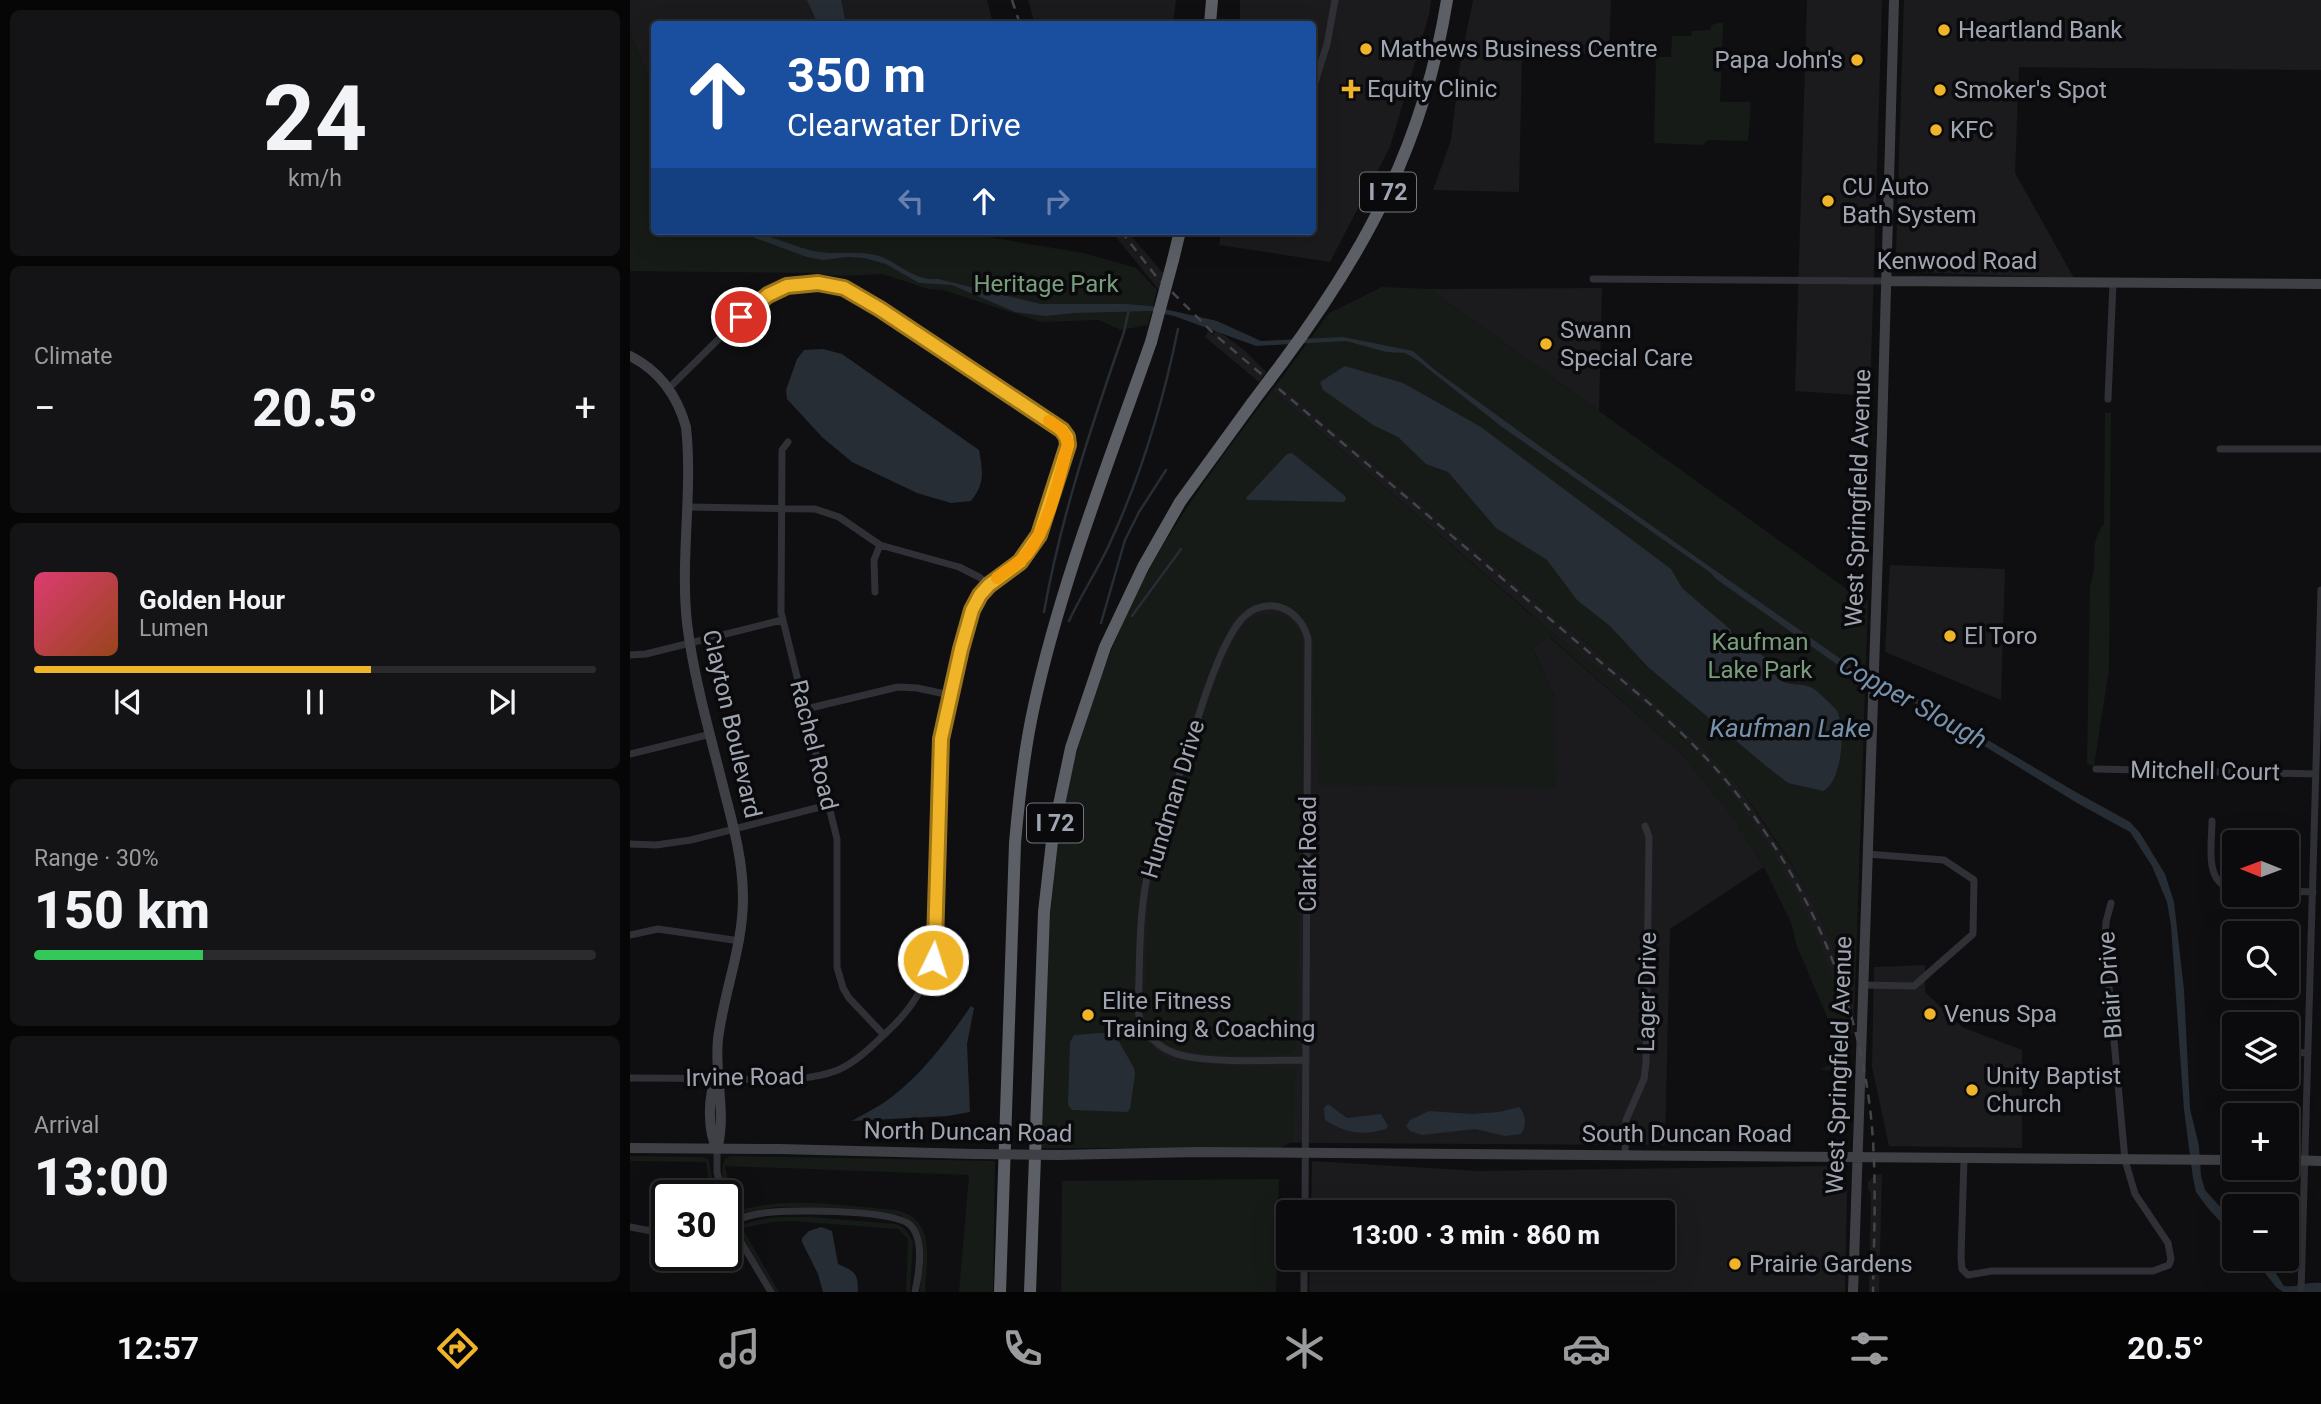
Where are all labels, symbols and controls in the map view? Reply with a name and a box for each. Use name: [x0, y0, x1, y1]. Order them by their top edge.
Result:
place label: Heartland Bank: [1958, 16, 2123, 44]
marker: Heartland Bank: [1936, 22, 1952, 38]
place label: Mathews Business Centre: [1380, 35, 1657, 63]
marker: Mathews Business Centre: [1358, 41, 1374, 57]
place label: Papa John's: [1715, 46, 1843, 74]
text: 350 m: [787, 47, 926, 104]
icon: ahead: [672, 49, 763, 140]
marker: Papa John's: [1849, 52, 1865, 68]
text: 24: [263, 66, 367, 172]
place label: Equity Clinic: [1367, 75, 1497, 103]
place label: Smoker's Spot: [1954, 76, 2107, 104]
marker: Equity Clinic: [1341, 79, 1361, 99]
marker: Smoker's Spot: [1932, 82, 1948, 98]
text: Clearwater Drive: [787, 106, 1021, 144]
place label: KFC: [1950, 116, 1994, 144]
marker: KFC: [1928, 122, 1944, 138]
text: km/h: [288, 165, 342, 192]
road number: I 72: [1360, 172, 1416, 211]
place label: CU Auto Bath System: [1842, 173, 1977, 229]
icon: left: [892, 182, 930, 220]
icon: ahead: [965, 182, 1003, 220]
icon: right: [1038, 182, 1076, 220]
marker: CU Auto Bath System: [1820, 193, 1836, 209]
street label: Kenwood Road: [1877, 247, 2037, 275]
park label: Heritage Park: [973, 270, 1119, 298]
pin: [711, 287, 771, 347]
icon: arrive: [722, 298, 760, 336]
place label: Swann Special Care: [1560, 316, 1693, 372]
marker: Swann Special Care: [1538, 336, 1554, 352]
text: Climate: [34, 343, 113, 370]
street label: West Springfield Avenue: [1840, 369, 1876, 627]
text: 20.5°: [252, 378, 378, 439]
text: −: [34, 386, 56, 430]
text: +: [574, 386, 596, 430]
text: Golden Hour: [139, 585, 285, 615]
text: Lumen: [139, 615, 209, 642]
place label: El Toro: [1964, 622, 2037, 650]
street label: Clayton Boulevard: [697, 627, 767, 821]
park label: Kaufman Lake Park: [1708, 628, 1813, 684]
marker: El Toro: [1942, 628, 1958, 644]
water label: Copper Slough: [1834, 649, 1992, 755]
street label: Rachel Road: [784, 677, 844, 813]
icon: previous: [109, 683, 147, 721]
icon: pause: [296, 683, 334, 721]
icon: next: [483, 683, 521, 721]
water label: Kaufman Lake: [1709, 713, 1871, 743]
street label: Hundman Drive: [1136, 716, 1210, 882]
street label: Mitchell Court: [2130, 756, 2280, 786]
street label: Clark Road: [1294, 796, 1322, 912]
road number: I 72: [1027, 804, 1083, 842]
north arrow: [2222, 830, 2300, 906]
map controls: [2222, 830, 2299, 1271]
text: Range · 30%: [34, 845, 159, 872]
text: 150 km: [34, 880, 210, 941]
button: search: [2222, 921, 2299, 998]
position arrow: [896, 923, 970, 997]
street label: Blair Drive: [2092, 930, 2128, 1040]
street label: Lager Drive: [1632, 932, 1662, 1052]
street label: West Springfield Avenue: [1821, 936, 1857, 1194]
place label: Elite Fitness Training & Coaching: [1102, 987, 1315, 1043]
place label: Venus Spa: [1944, 1000, 2057, 1028]
marker: Venus Spa: [1922, 1006, 1938, 1022]
marker: Elite Fitness Training & Coaching: [1080, 1007, 1096, 1023]
button: layers: [2222, 1012, 2299, 1089]
street label: Irvine Road: [685, 1062, 805, 1092]
place label: Unity Baptist Church: [1986, 1062, 2121, 1118]
marker: Unity Baptist Church: [1964, 1082, 1980, 1098]
button: +: [2222, 1103, 2299, 1180]
text: Arrival: [34, 1112, 99, 1139]
street label: North Duncan Road: [863, 1116, 1073, 1148]
street label: South Duncan Road: [1582, 1120, 1792, 1148]
text: 13:00: [34, 1147, 169, 1208]
speed limit sign: 30: [651, 1180, 742, 1271]
button: −: [2222, 1194, 2299, 1271]
text: 13:00 · 3 min · 860 m: [1351, 1220, 1600, 1250]
place label: Prairie Gardens: [1749, 1250, 1913, 1278]
marker: Prairie Gardens: [1727, 1256, 1743, 1272]
icon: directions: [433, 1324, 482, 1373]
icon: music: [715, 1324, 764, 1373]
icon: phone: [998, 1324, 1047, 1373]
icon: climate: [1280, 1324, 1329, 1373]
icon: car: [1562, 1324, 1611, 1373]
icon: filters: [1845, 1324, 1894, 1373]
text: 12:57: [117, 1329, 199, 1367]
text: 20.5°: [2127, 1329, 2204, 1367]

